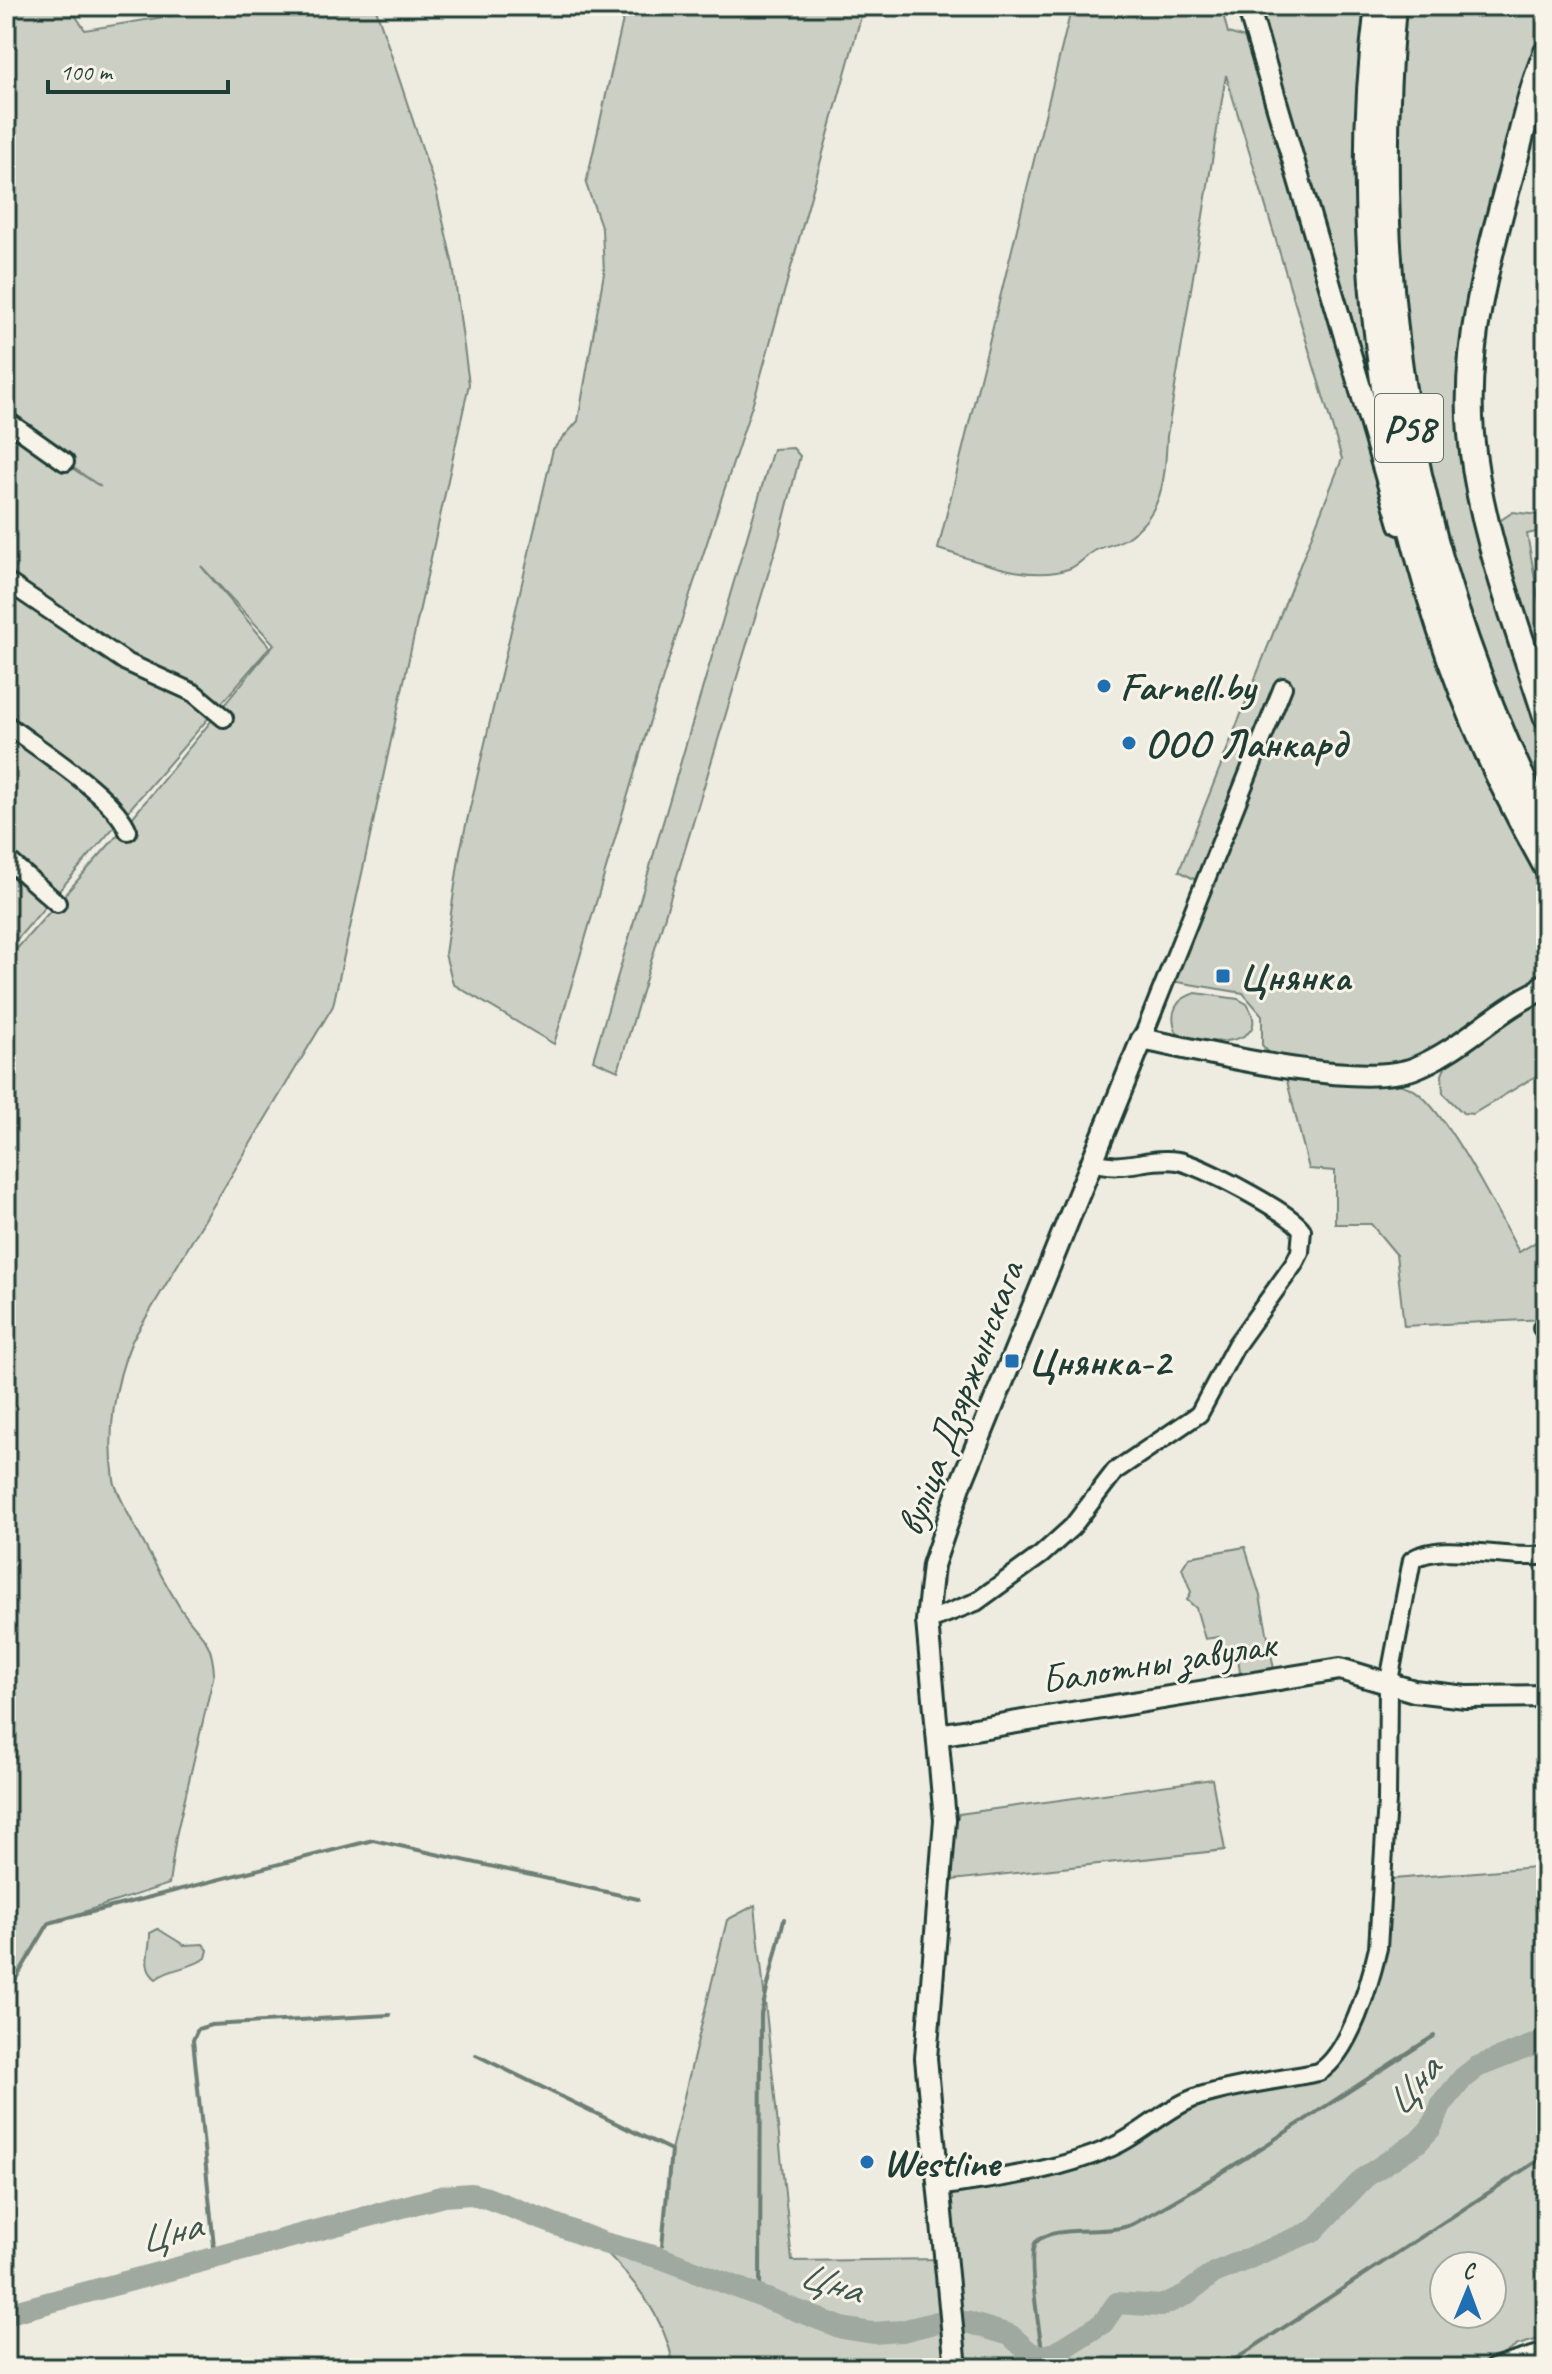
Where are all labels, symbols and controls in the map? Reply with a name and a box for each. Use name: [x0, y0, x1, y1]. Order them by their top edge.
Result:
scale bar: [48, 44, 228, 94]
text: 100 m: [60, 57, 114, 87]
road number: Р58: [1375, 394, 1443, 462]
place label: Farnell.by: [1120, 662, 1258, 712]
marker: Farnell.by: [1095, 677, 1113, 695]
place label: ООО Ланкард: [1145, 719, 1350, 769]
marker: ООО Ланкард: [1120, 734, 1138, 752]
place label: Цнянка: [1239, 952, 1353, 1002]
marker: Цнянка: [1214, 967, 1232, 985]
street label: вуліца Дзяржынскага: [885, 1251, 1036, 1543]
place label: Цнянка-2: [1028, 1337, 1174, 1387]
marker: Цнянка-2: [1003, 1352, 1021, 1370]
street label: Балотны завулак: [1038, 1618, 1282, 1705]
water label: Цна: [1372, 2042, 1455, 2127]
place label: Westline: [883, 2138, 1002, 2188]
marker: Westline: [858, 2153, 876, 2171]
water label: Цна: [132, 2198, 210, 2266]
water label: Цна: [793, 2247, 872, 2317]
north arrow: [1428, 2250, 1508, 2330]
text: С: [1463, 2257, 1477, 2285]

